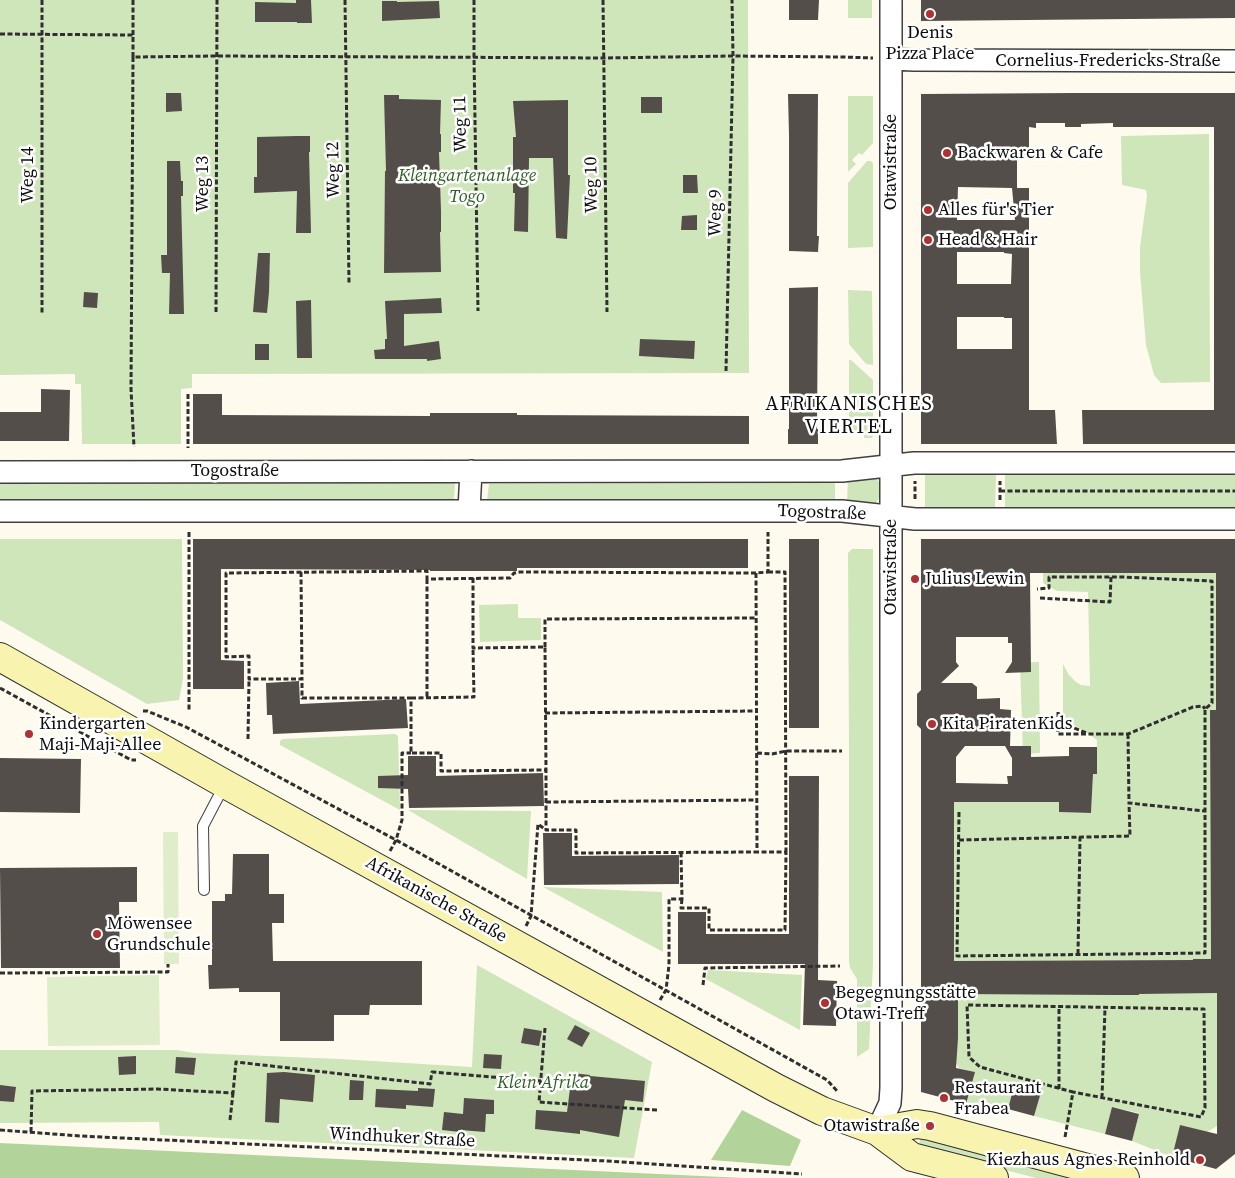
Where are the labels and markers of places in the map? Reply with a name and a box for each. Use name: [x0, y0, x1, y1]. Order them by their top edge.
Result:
marker: Denis Pizza Place: [924, 8, 936, 20]
place label: Denis Pizza Place: [886, 22, 974, 64]
place label: Backwaren & Cafe: [957, 142, 1103, 164]
marker: Backwaren & Cafe: [941, 147, 953, 159]
place label: Alles für's Tier: [938, 199, 1054, 221]
marker: Alles für's Tier: [922, 204, 934, 216]
place label: Head & Hair: [938, 229, 1038, 251]
marker: Head & Hair: [922, 234, 934, 246]
place label: Julius Lewin: [925, 568, 1025, 590]
marker: Julius Lewin: [909, 573, 921, 585]
place label: Kindergarten Maji-Maji-Allee: [39, 713, 161, 756]
place label: Kita PiratenKids: [942, 713, 1073, 735]
marker: Kita PiratenKids: [926, 718, 938, 730]
marker: Kindergarten Maji-Maji-Allee: [23, 728, 35, 740]
place label: Möwensee Grundschule: [107, 913, 211, 956]
marker: Möwensee Grundschule: [91, 928, 103, 940]
place label: Begegnungsstätte Otawi-Treff: [835, 982, 976, 1024]
marker: Begegnungsstätte Otawi-Treff: [819, 997, 831, 1009]
place label: Restaurant Frabea: [954, 1077, 1041, 1120]
marker: Restaurant Frabea: [938, 1092, 950, 1104]
place label: Otawistraße: [823, 1115, 920, 1137]
marker: Otawistraße: [924, 1120, 936, 1132]
place label: Kiezhaus Agnes Reinhold: [986, 1149, 1190, 1171]
marker: Kiezhaus Agnes Reinhold: [1194, 1154, 1206, 1166]

